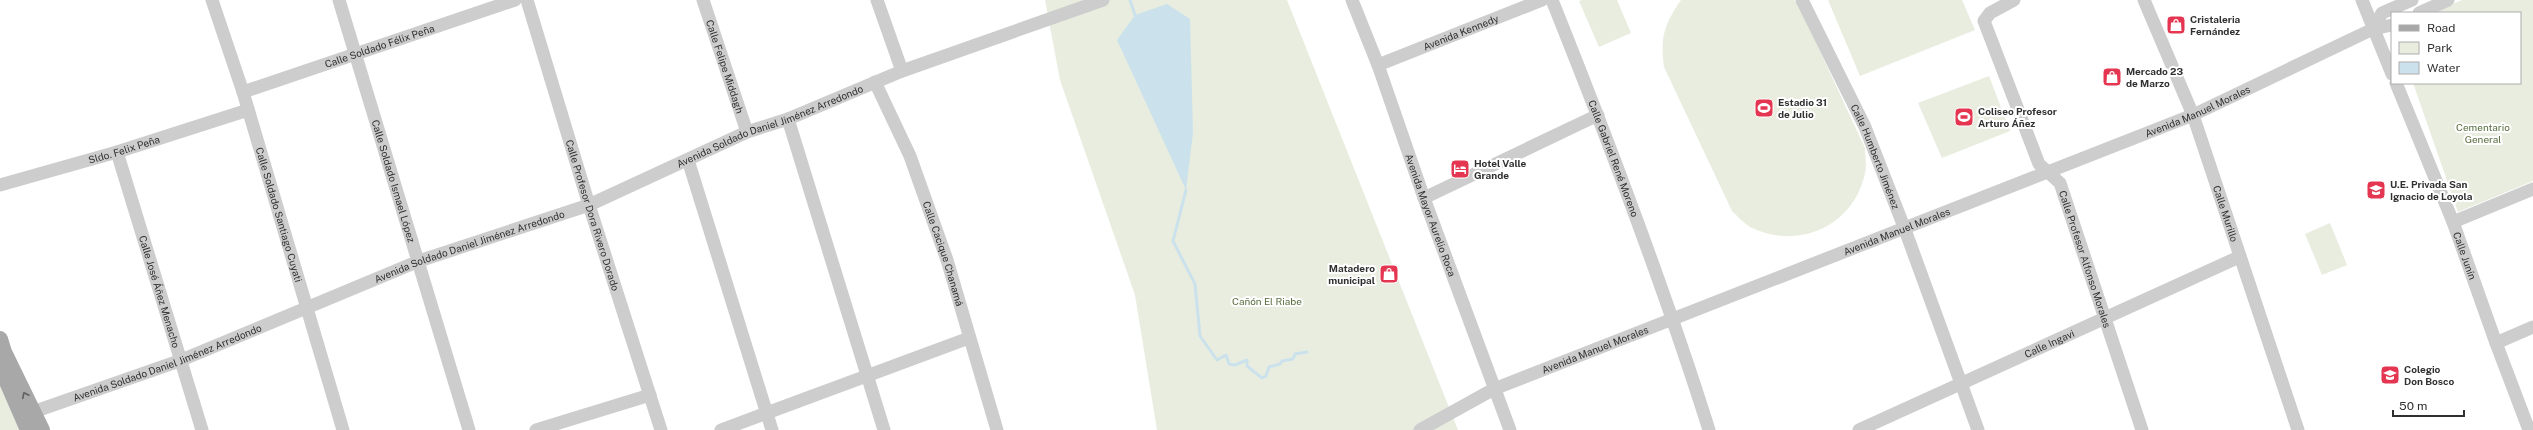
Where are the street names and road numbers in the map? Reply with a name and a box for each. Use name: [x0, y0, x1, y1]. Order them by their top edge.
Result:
street label: Avenida Kennedy: [1421, 12, 1501, 53]
street label: Calle Felipe Middagh: [704, 18, 746, 115]
street label: Calle Soldado Félix Peña: [323, 22, 436, 70]
street label: Avenida Soldado Daniel Jiménez Arredondo: [675, 82, 865, 170]
street label: Avenida Manuel Morales: [2143, 83, 2252, 139]
street label: Calle Gabriel René Moreno: [1586, 98, 1641, 219]
street label: Calle Humberto Jiménez: [1849, 102, 1902, 211]
street label: Calle Soldado Ismael López: [369, 118, 418, 244]
street label: Sldo. Felix Peña: [87, 133, 161, 166]
street label: Calle Profesor Dora Rivero Dorado: [564, 138, 622, 293]
street label: Calle Soldado Santiago Cuyati: [254, 146, 305, 284]
street label: Avenida Mayor Aurelio Roca: [1403, 152, 1459, 278]
street label: Calle Murillo: [2211, 184, 2241, 244]
street label: Calle Profesor Alfonso Morales: [2057, 189, 2114, 329]
street label: Calle Cacique Chanamá: [921, 199, 966, 307]
street label: Avenida Manuel Morales: [1841, 205, 1952, 258]
street label: Avenida Soldado Daniel Jiménez Arredondo: [372, 207, 566, 285]
street label: Calle Junín: [2451, 230, 2479, 281]
street label: Calle José Áñez Menacho: [137, 234, 183, 350]
street label: Avenida Soldado Daniel Jiménez Arredondo: [71, 321, 264, 404]
street label: Avenida Manuel Morales: [1540, 323, 1650, 376]
street label: Calle Ingavi: [2022, 327, 2076, 360]

